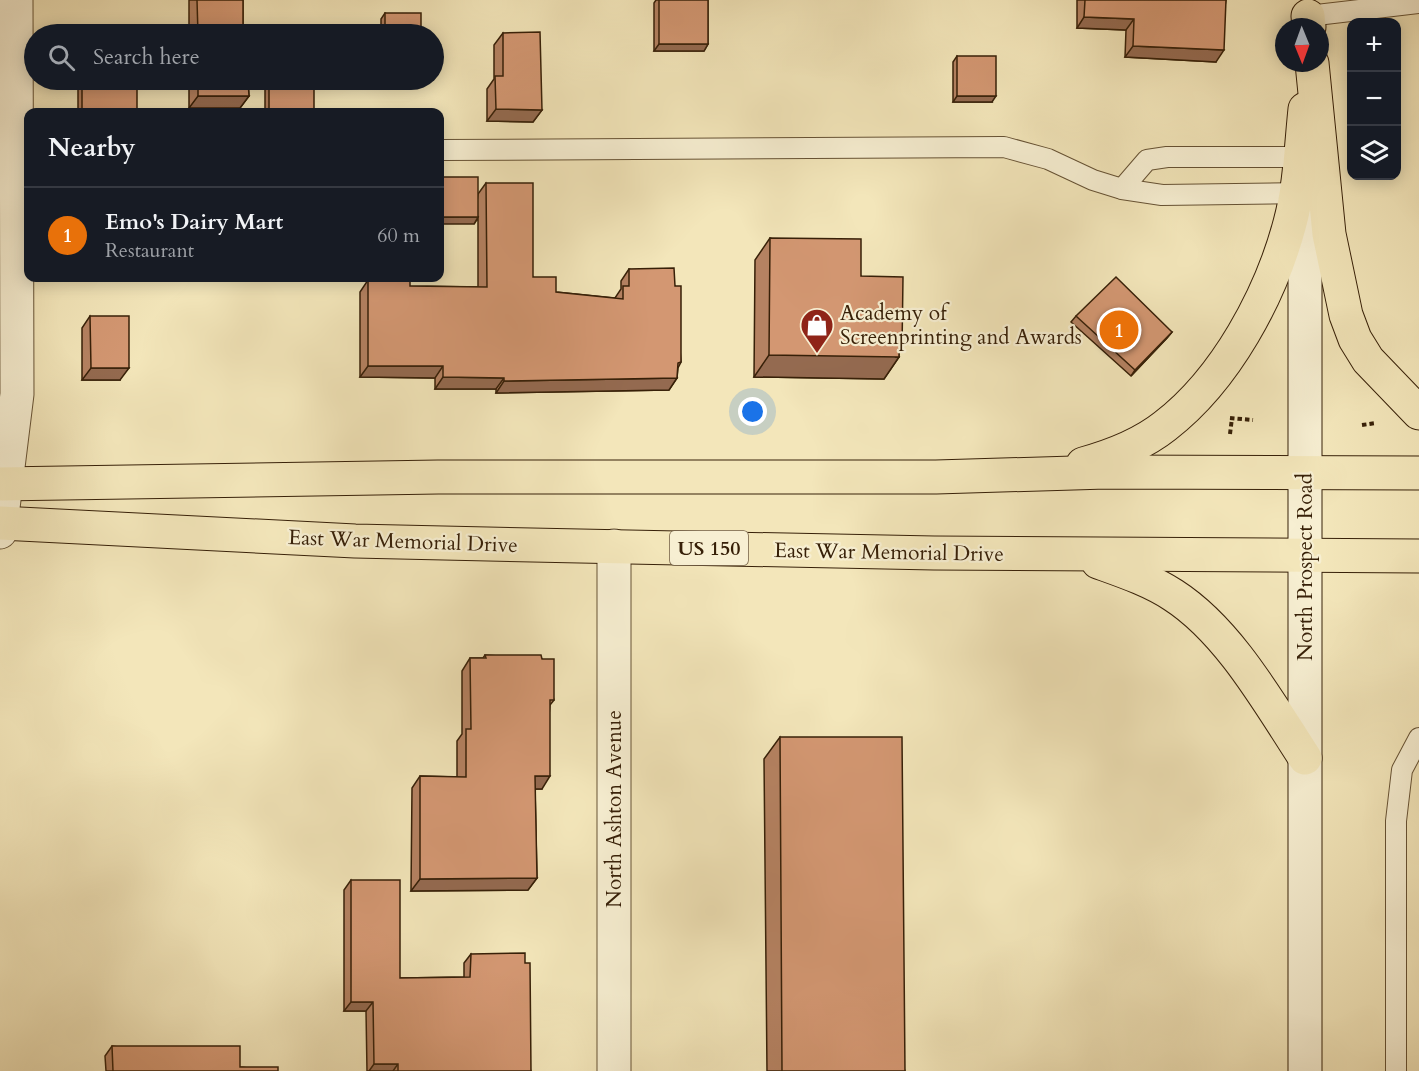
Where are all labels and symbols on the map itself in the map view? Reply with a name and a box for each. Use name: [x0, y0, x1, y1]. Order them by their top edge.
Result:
north arrow: [1275, 18, 1329, 72]
place label: Academy of Screenprinting and Awards: [840, 299, 1082, 352]
shop icon: Academy of Screenprinting and Awards: [799, 307, 835, 354]
pin: 1: [1100, 308, 1138, 352]
your location: [738, 397, 767, 426]
street label: North Prospect Road: [1291, 473, 1320, 661]
street label: East War Memorial Drive: [288, 523, 518, 560]
road number: US 150: [670, 531, 748, 565]
street label: East War Memorial Drive: [774, 536, 1004, 569]
street label: North Ashton Avenue: [600, 710, 629, 908]

